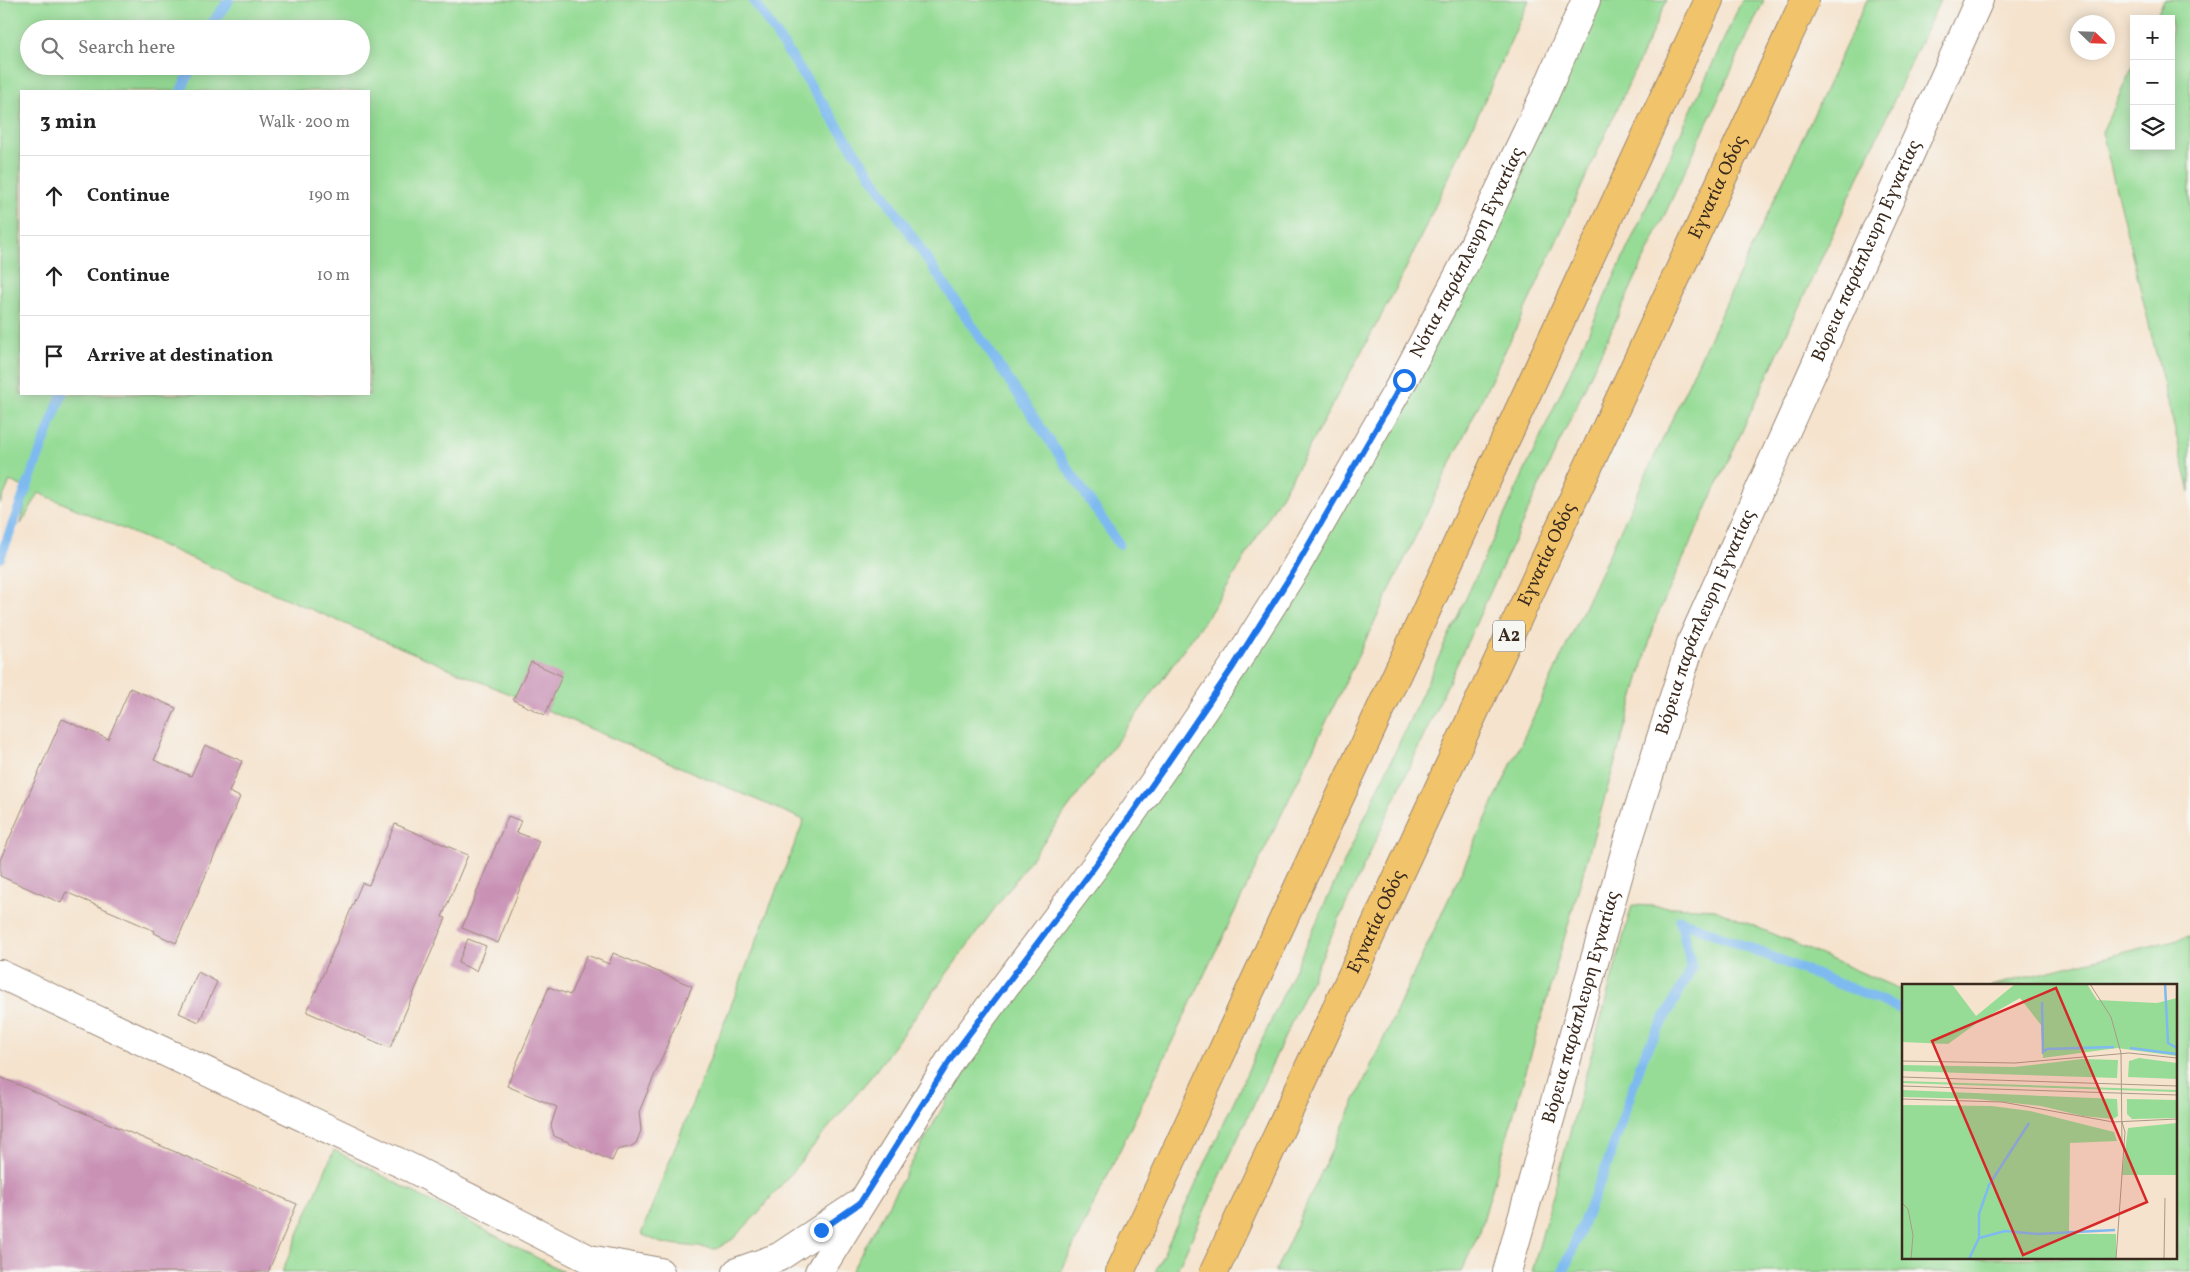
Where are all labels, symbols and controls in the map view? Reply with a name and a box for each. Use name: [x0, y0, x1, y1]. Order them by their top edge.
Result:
north arrow: [2070, 15, 2115, 60]
map controls: [2130, 15, 2175, 150]
button: +: [2130, 15, 2175, 60]
search box: [20, 20, 370, 75]
icon: search: [38, 34, 66, 62]
text: Search here: [78, 35, 175, 61]
button: −: [2130, 60, 2175, 105]
button: layers: [2130, 105, 2175, 150]
text: 3 min: [40, 108, 96, 137]
text: Walk · 200 m: [259, 112, 350, 134]
street label: Εγνατία Οδός: [1683, 131, 1753, 244]
street label: Βόρεια παράπλευρη Εγνατίας: [1805, 136, 1928, 366]
street label: Νότια παράπλευρη Εγνατίας: [1404, 143, 1531, 363]
icon: ahead: [40, 182, 68, 210]
text: Continue: [87, 183, 170, 209]
text: 190 m: [308, 185, 350, 207]
icon: ahead: [40, 262, 68, 290]
text: Continue: [87, 263, 170, 289]
text: 10 m: [317, 265, 350, 287]
icon: arrive: [40, 342, 68, 370]
text: Arrive at destination: [87, 343, 273, 369]
route start: [1393, 369, 1416, 392]
street label: Εγνατία Οδός: [1512, 498, 1583, 611]
street label: Βόρεια παράπλευρη Εγνατίας: [1650, 505, 1762, 738]
road number: Α2: [1493, 620, 1525, 652]
street label: Εγνατία Οδός: [1341, 866, 1412, 978]
street label: Βόρεια παράπλευρη Εγνατίας: [1536, 888, 1627, 1127]
inset map: [1902, 984, 2178, 1260]
route end: [810, 1219, 833, 1242]

